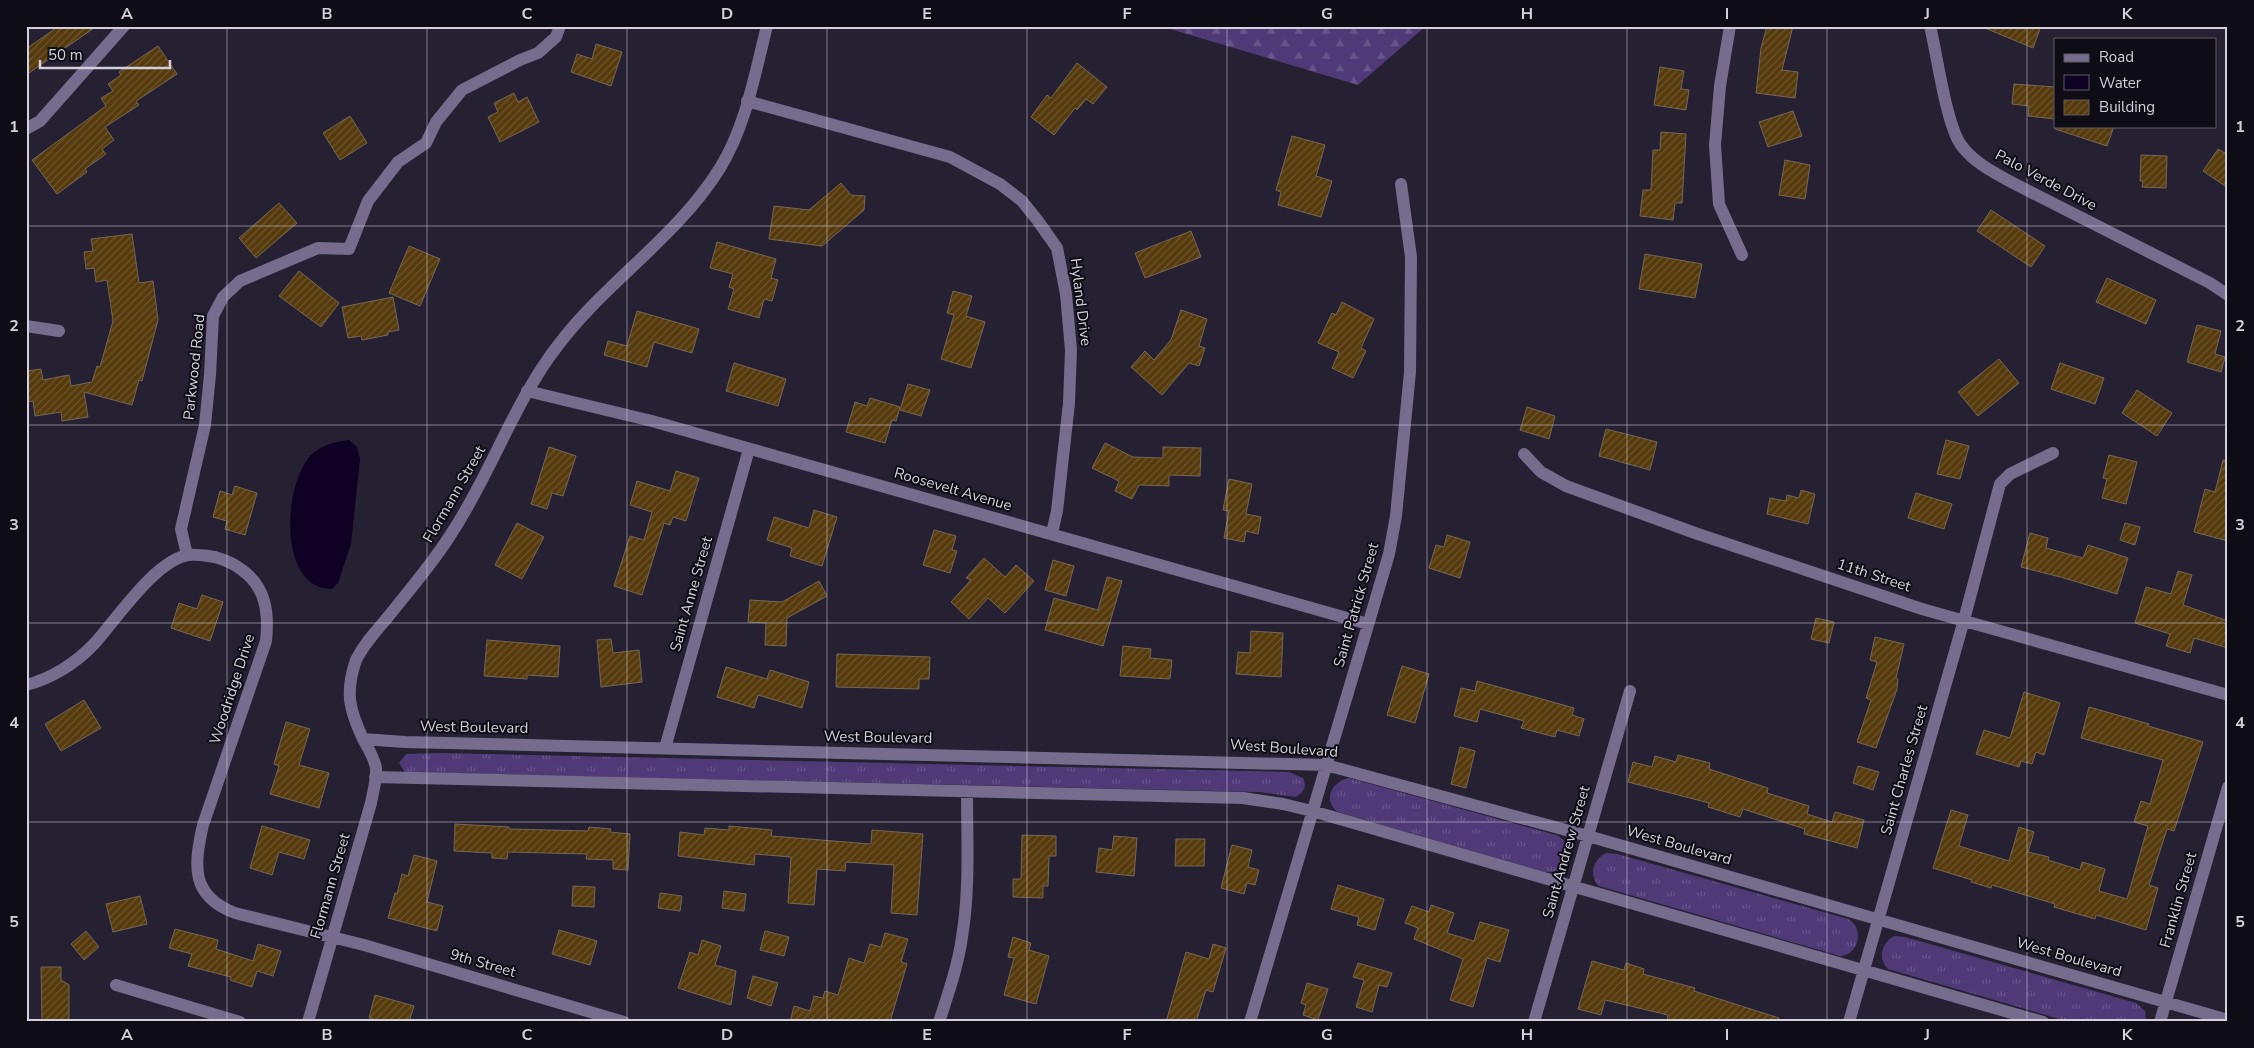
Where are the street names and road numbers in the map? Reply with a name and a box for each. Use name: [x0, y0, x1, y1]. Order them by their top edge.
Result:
street label: Palo Verde Drive: [1992, 145, 2100, 215]
street label: Hyland Drive: [1066, 257, 1096, 347]
street label: Parkwood Road: [178, 313, 210, 421]
street label: Flormann Street: [418, 441, 490, 546]
street label: Roosevelt Avenue: [892, 463, 1014, 515]
street label: Saint Anne Street: [665, 533, 717, 654]
street label: Saint Patrick Street: [1329, 540, 1384, 670]
street label: 11th Street: [1835, 554, 1914, 597]
street label: Woodridge Drive: [205, 631, 259, 747]
street label: Saint Charles Street: [1876, 702, 1932, 837]
street label: West Boulevard: [420, 716, 528, 738]
street label: West Boulevard: [824, 726, 932, 748]
street label: West Boulevard: [1229, 734, 1339, 762]
street label: Saint Andrew Street: [1537, 783, 1595, 921]
street label: West Boulevard: [1624, 820, 1734, 870]
street label: Flormann Street: [305, 830, 355, 941]
street label: Franklin Street: [2155, 849, 2201, 950]
street label: West Boulevard: [2014, 932, 2124, 982]
street label: 9th Street: [448, 944, 519, 982]

